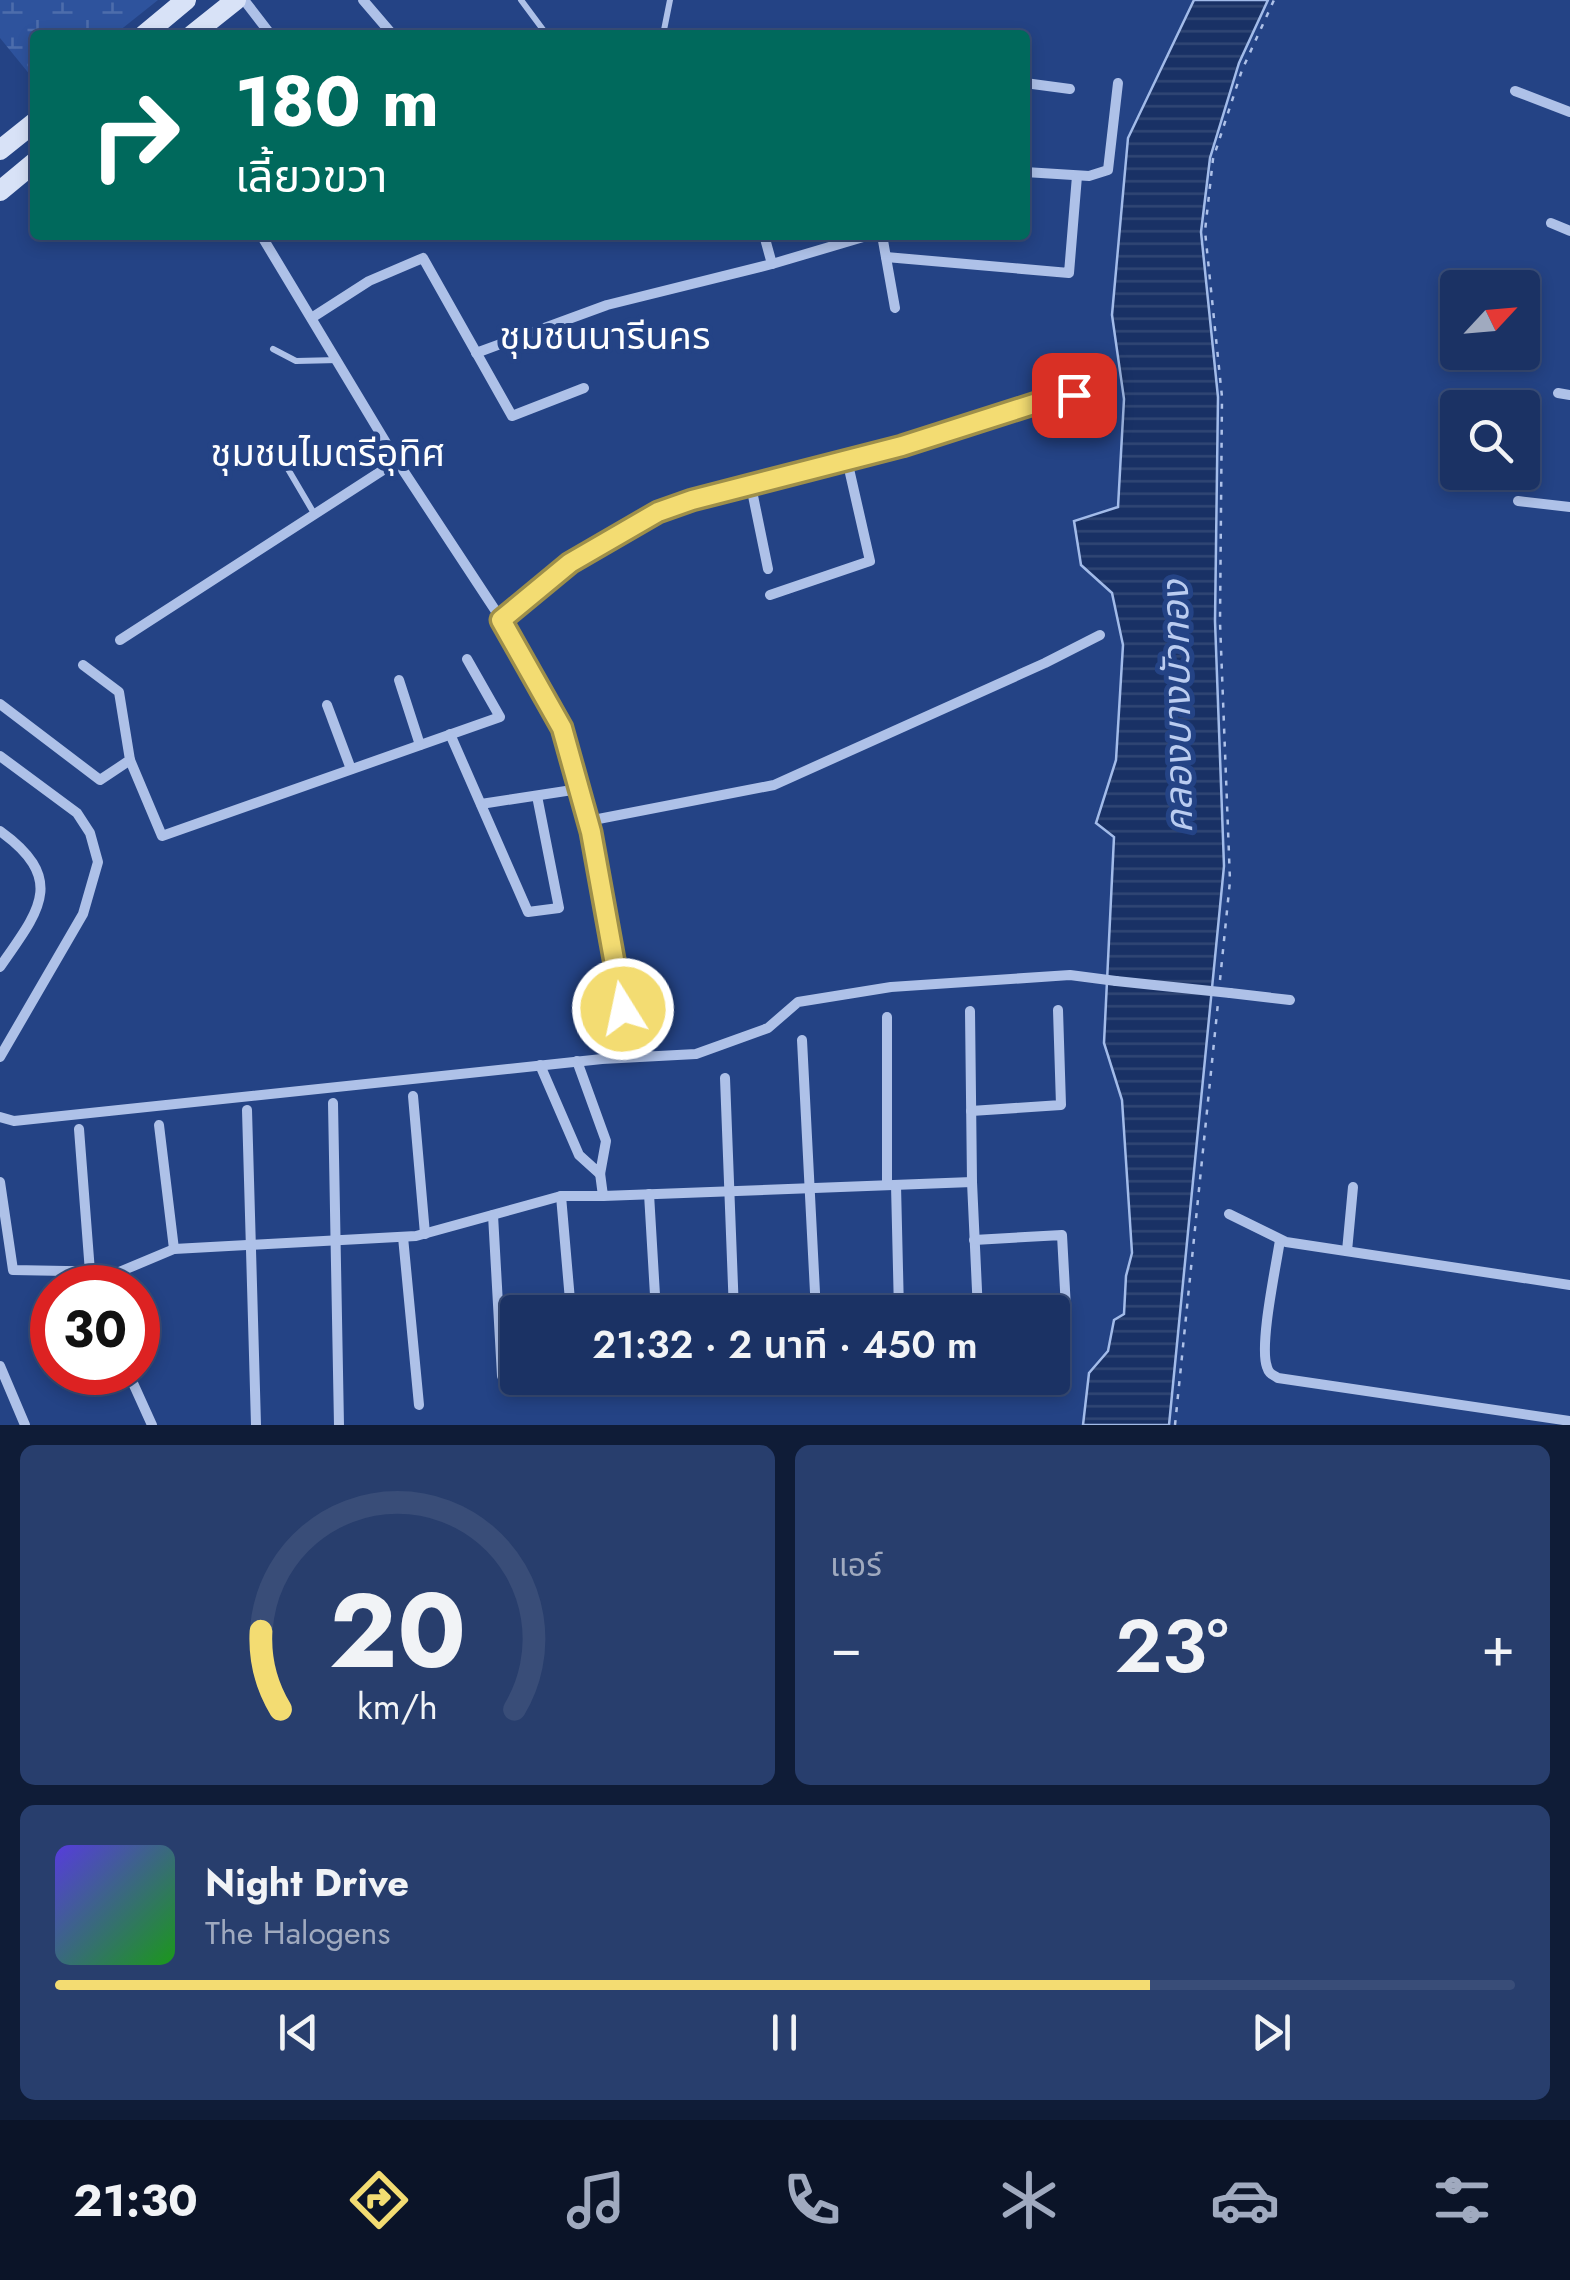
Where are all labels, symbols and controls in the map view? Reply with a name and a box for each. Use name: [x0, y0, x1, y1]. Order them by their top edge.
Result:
text: 180 m: [235, 51, 439, 152]
icon: right: [70, 70, 200, 200]
text: เลี้ยวขวา: [235, 144, 387, 209]
north arrow: [1440, 270, 1540, 370]
map controls: [1440, 270, 1540, 490]
district label: ชุมชนนารีนคร: [500, 308, 710, 363]
pin: [1032, 353, 1117, 438]
icon: arrive: [1047, 368, 1102, 423]
button: search: [1440, 390, 1540, 490]
district label: ชุมชนไมตรีอุทิศ: [211, 425, 445, 480]
water label: คลองบางบัวทอง: [1147, 578, 1206, 834]
position arrow: [571, 957, 675, 1061]
speed limit sign: 30: [30, 1265, 160, 1395]
text: 21:32 · 2 นาที · 450 m: [592, 1317, 978, 1372]
text: แอร์: [830, 1542, 882, 1588]
text: 20: [329, 1556, 466, 1706]
text: 23°: [1115, 1592, 1229, 1700]
text: −: [830, 1607, 862, 1687]
text: +: [1481, 1607, 1515, 1687]
text: km/h: [357, 1681, 438, 1732]
text: Night Drive: [205, 1855, 409, 1910]
text: The Halogens: [205, 1910, 390, 1956]
icon: previous: [271, 2005, 326, 2060]
icon: pause: [757, 2005, 812, 2060]
icon: next: [1244, 2005, 1299, 2060]
icon: directions: [344, 2165, 414, 2235]
icon: music: [561, 2165, 631, 2235]
icon: phone: [777, 2165, 847, 2235]
icon: climate: [994, 2165, 1064, 2235]
icon: car: [1210, 2165, 1280, 2235]
icon: filters: [1427, 2165, 1497, 2235]
text: 21:30: [73, 2168, 198, 2233]

